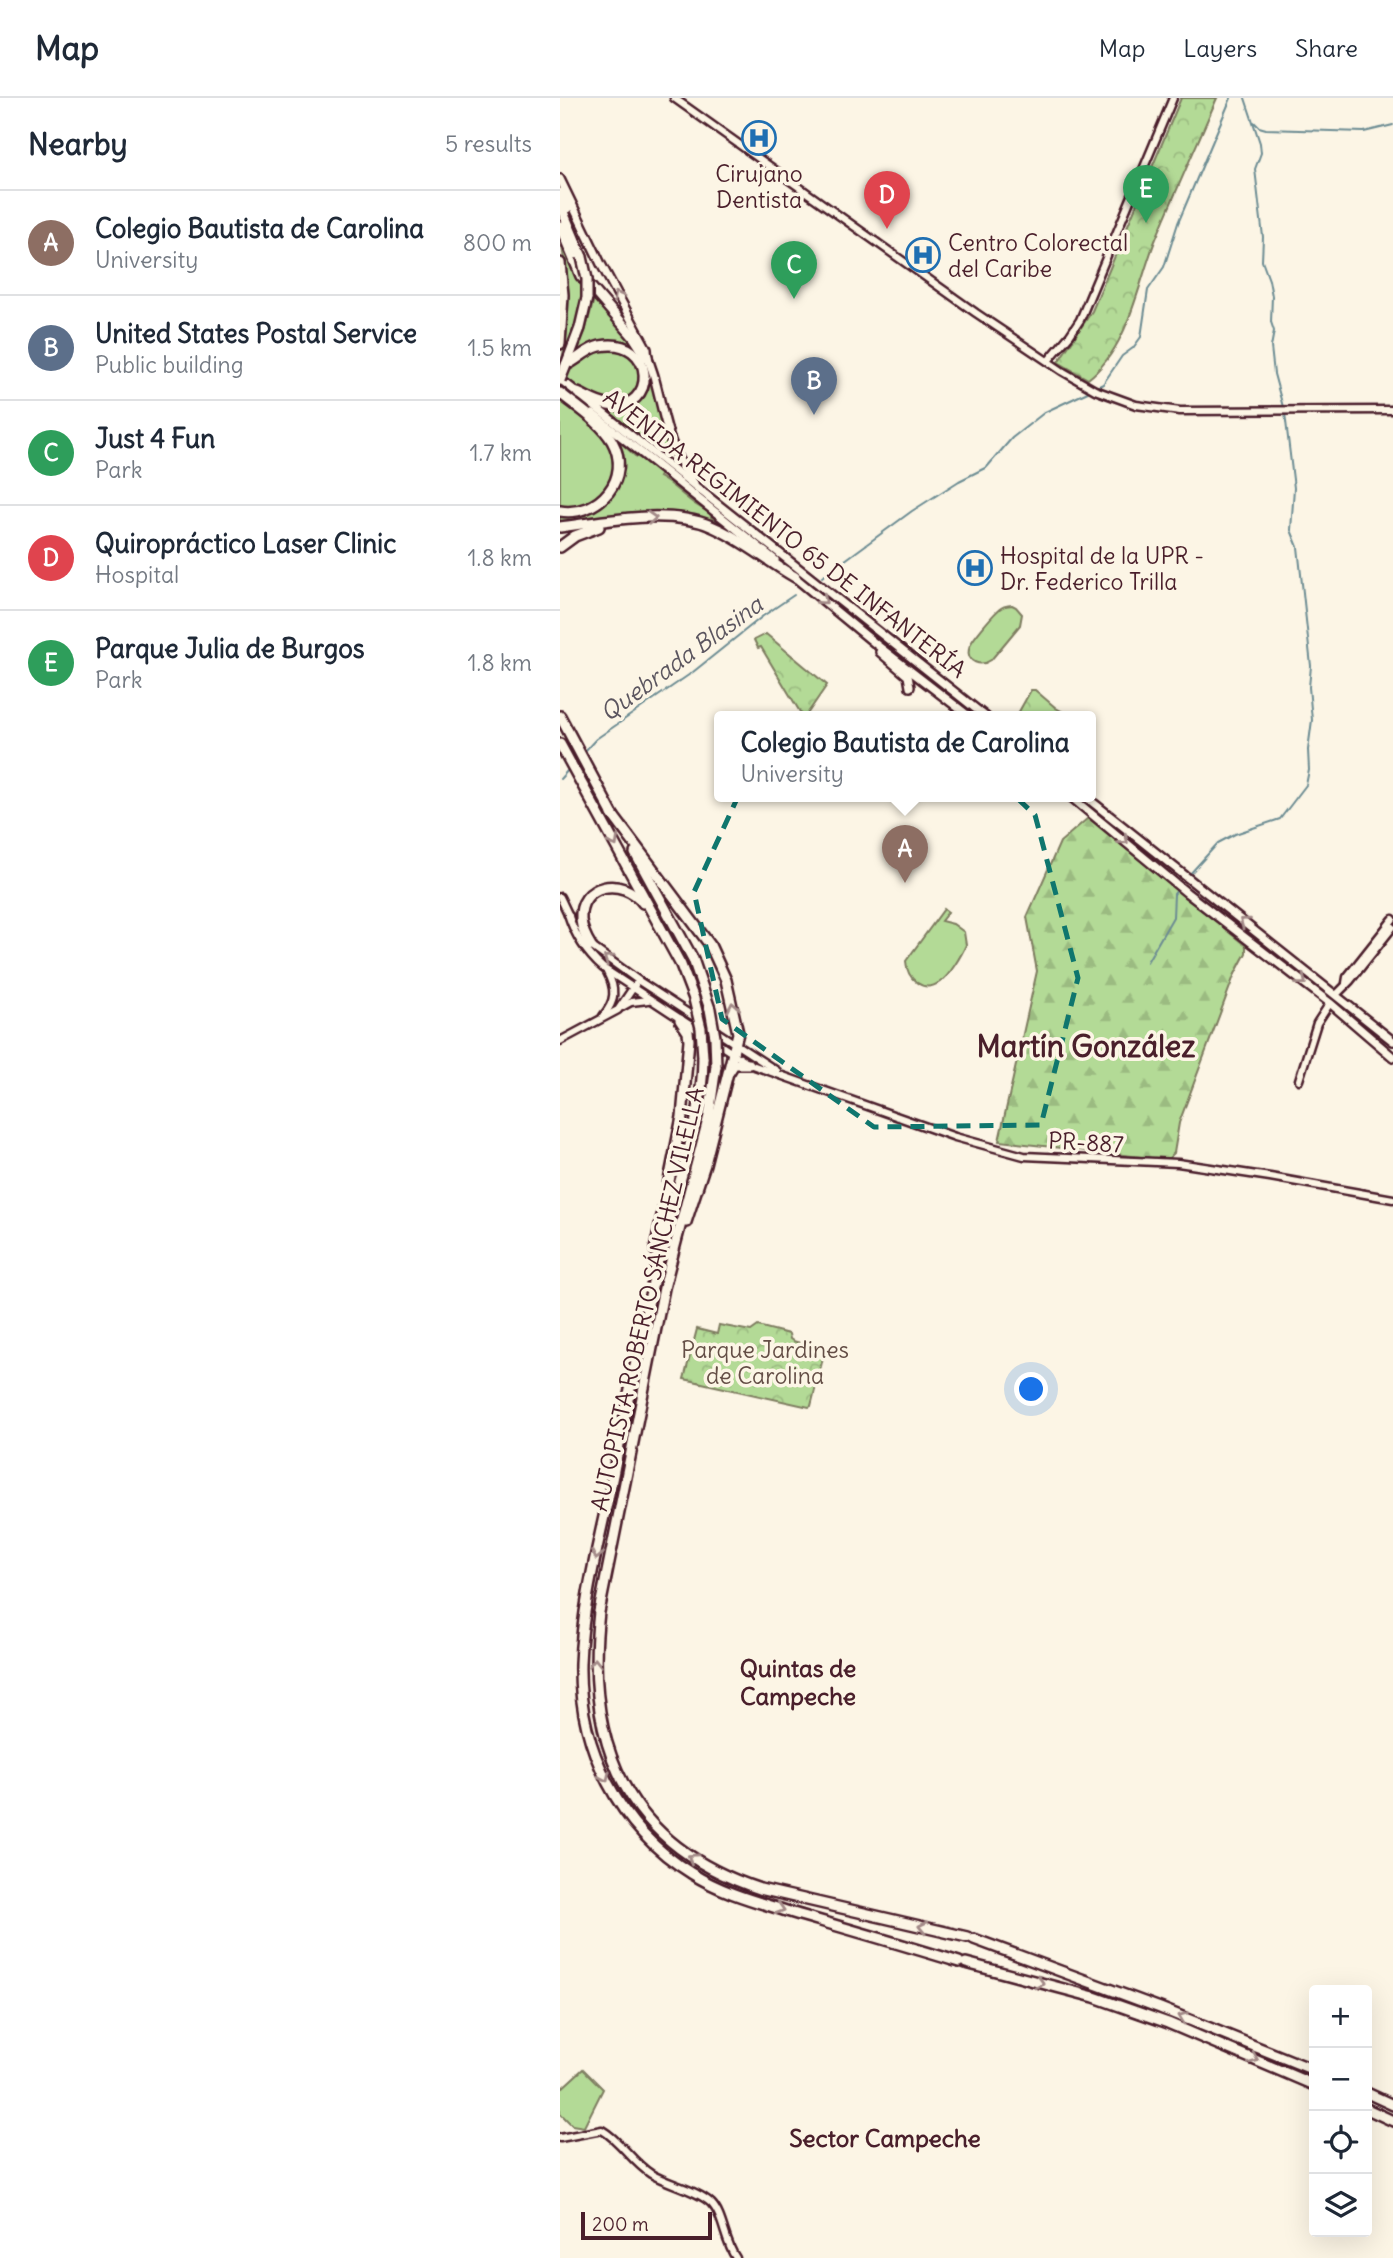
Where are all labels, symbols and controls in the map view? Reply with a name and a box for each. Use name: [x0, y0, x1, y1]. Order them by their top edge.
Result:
text: Map: [35, 27, 99, 69]
text: Map: [1099, 33, 1145, 63]
text: Layers: [1183, 33, 1257, 63]
text: Share: [1295, 33, 1358, 63]
hospital icon: Cirujano Dentista: [740, 119, 778, 157]
text: Nearby: [28, 125, 128, 163]
text: 5 results: [445, 129, 532, 158]
place label: Cirujano Dentista: [715, 159, 803, 214]
pin: E: [1123, 165, 1169, 223]
pin: D: [864, 171, 910, 229]
text: Colegio Bautista de Carolina: [95, 212, 424, 245]
text: A: [44, 228, 58, 257]
text: 800 m: [463, 228, 532, 257]
place label: Centro Colorectal del Caribe: [948, 228, 1128, 283]
hospital icon: Centro Colorectal del Caribe: [904, 236, 942, 274]
pin: C: [771, 241, 817, 299]
text: University: [95, 245, 198, 274]
one-way arrow: [613, 291, 626, 304]
text: United States Postal Service: [95, 317, 417, 350]
text: B: [43, 333, 59, 362]
text: 1.5 km: [468, 333, 532, 362]
text: Public building: [95, 350, 244, 379]
pin: B: [791, 357, 837, 415]
street label: AVENIDA REGIMIENTO 65 DE INFANTERÍA: [598, 382, 972, 684]
text: Just 4 Fun: [95, 422, 215, 455]
text: C: [43, 438, 59, 467]
text: 1.7 km: [469, 438, 532, 467]
text: Park: [95, 455, 143, 484]
one-way arrow: [647, 511, 658, 526]
text: Quiropráctico Laser Clinic: [95, 527, 396, 560]
place label: Hospital de la UPR - Dr. Federico Trilla: [1000, 541, 1204, 596]
text: D: [43, 543, 59, 572]
text: 1.8 km: [467, 543, 532, 572]
hospital icon: Hospital de la UPR - Dr. Federico Trilla: [956, 549, 994, 587]
text: Hospital: [95, 560, 179, 589]
water label: Quebrada Blasina: [594, 588, 769, 727]
one-way arrow: [814, 592, 827, 604]
text: Parque Julia de Burgos: [95, 632, 365, 665]
text: E: [44, 648, 58, 677]
text: 1.8 km: [467, 648, 532, 677]
text: Park: [95, 665, 143, 694]
popup: [714, 711, 1096, 802]
text: Colegio Bautista de Carolina: [740, 726, 1070, 759]
text: University: [740, 759, 844, 788]
pin: A: [882, 825, 928, 883]
one-way arrow: [1115, 832, 1128, 844]
one-way arrow: [606, 835, 619, 847]
one-way arrow: [1239, 918, 1252, 931]
one-way arrow: [603, 955, 616, 967]
one-way arrow: [1294, 973, 1307, 986]
one-way arrow: [726, 1001, 741, 1013]
district label: Martín González: [976, 1027, 1196, 1065]
street label: AUTOPISTA ROBERTO SÁNCHEZ VILELLA: [584, 1084, 710, 1514]
street label: PR-887: [1047, 1126, 1125, 1158]
park label: Parque Jardines de Carolina: [681, 1335, 849, 1390]
your location: [1014, 1372, 1048, 1406]
one-way arrow: [591, 1549, 606, 1561]
district label: Quintas de Campeche: [740, 1653, 856, 1711]
one-way arrow: [587, 1658, 603, 1668]
one-way arrow: [597, 1770, 611, 1782]
one-way arrow: [687, 1854, 700, 1866]
one-way arrow: [774, 1900, 786, 1915]
one-way arrow: [917, 1921, 929, 1935]
one-way arrow: [1034, 1974, 1046, 1989]
map controls: [1309, 1985, 1372, 2237]
button: +: [1309, 1985, 1372, 2048]
one-way arrow: [1178, 2011, 1190, 2025]
button: −: [1309, 2048, 1372, 2111]
one-way arrow: [1246, 2051, 1259, 2065]
button: locate: [1309, 2111, 1372, 2174]
district label: Sector Campeche: [789, 2123, 981, 2153]
button: layers: [1309, 2174, 1372, 2237]
scale bar: [581, 2209, 712, 2241]
text: 200 m: [592, 2212, 649, 2236]

